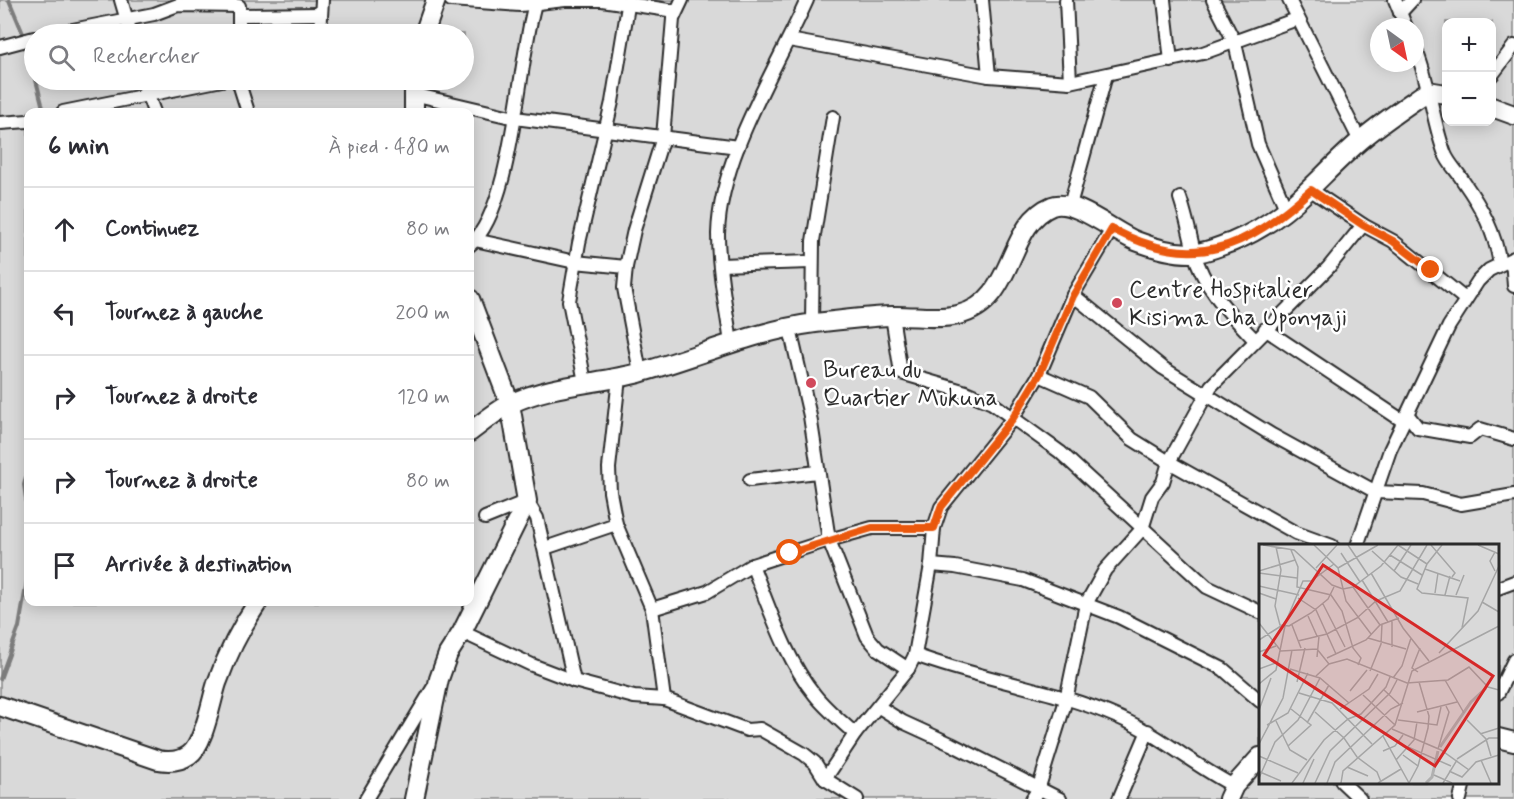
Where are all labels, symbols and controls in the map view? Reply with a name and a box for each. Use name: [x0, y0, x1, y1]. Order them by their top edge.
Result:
north arrow: [1370, 18, 1424, 72]
map controls: [1442, 18, 1496, 126]
button: +: [1442, 18, 1496, 72]
search box: [24, 24, 474, 90]
icon: search: [45, 41, 78, 74]
text: Rechercher: [93, 43, 200, 71]
button: −: [1442, 72, 1496, 126]
text: 6 min: [48, 130, 110, 164]
text: À pied · 480 m: [329, 134, 450, 161]
icon: ahead: [48, 213, 81, 246]
text: Continuez: [105, 215, 199, 243]
text: 80 m: [406, 216, 450, 243]
route end: [1417, 256, 1443, 282]
place label: Centre Hospitalier Kisima Cha Uponyaji: [1129, 275, 1347, 334]
marker: Centre Hospitalier Kisima Cha Uponyaji: [1110, 296, 1124, 310]
icon: left: [48, 297, 81, 330]
text: Tournez à gauche: [105, 299, 263, 327]
text: 200 m: [395, 300, 450, 327]
place label: Bureau du Quartier Mukuna: [823, 355, 998, 414]
marker: Bureau du Quartier Mukuna: [804, 376, 818, 390]
icon: right: [48, 381, 81, 414]
text: Tournez à droite: [105, 383, 258, 411]
text: 120 m: [397, 384, 450, 411]
icon: right: [48, 465, 81, 498]
text: Tournez à droite: [105, 467, 258, 495]
text: 80 m: [406, 468, 450, 495]
route start: [776, 539, 802, 565]
inset map: [1259, 544, 1499, 784]
icon: arrive: [48, 549, 81, 582]
text: Arrivée à destination: [105, 551, 292, 579]

